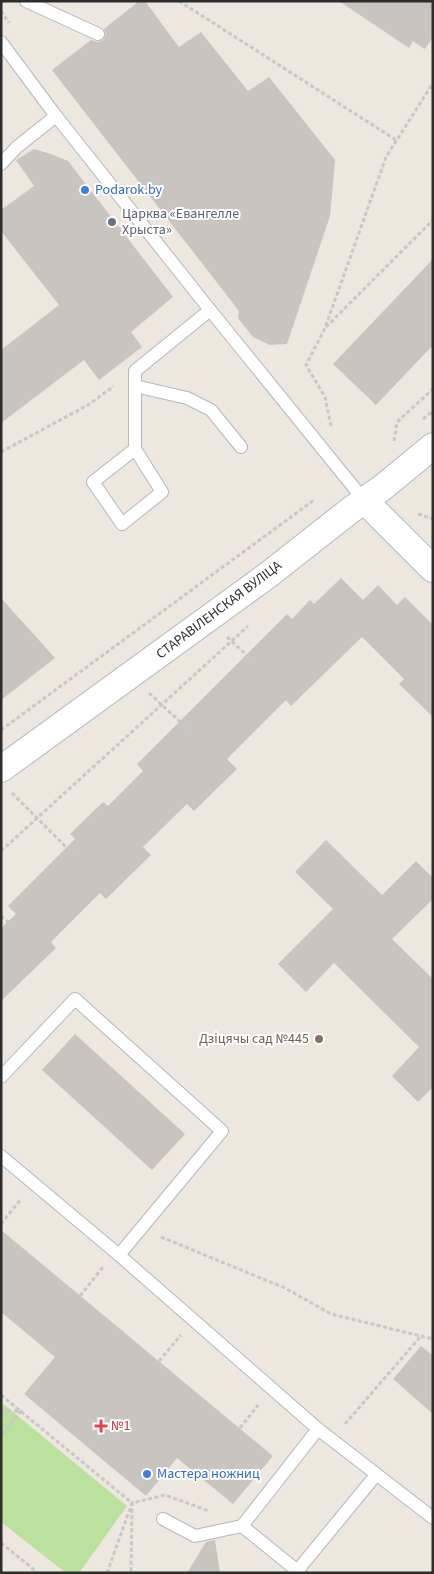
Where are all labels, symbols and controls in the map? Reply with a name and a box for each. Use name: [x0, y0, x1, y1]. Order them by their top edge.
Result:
place label: Podarok.by: [95, 180, 163, 200]
marker: Podarok.by: [79, 184, 91, 196]
place label: Царква «Евангелле Хрыста»: [122, 204, 239, 240]
marker: Царква «Евангелле Хрыста»: [106, 216, 118, 228]
street label: СТАРАВІЛЕНСКАЯ ВУЛІЦА: [152, 556, 286, 664]
place label: Дзіцячы сад №445: [199, 1029, 309, 1049]
marker: Дзіцячы сад №445: [313, 1033, 325, 1045]
place label: №1: [111, 1416, 131, 1436]
marker: №1: [95, 1420, 107, 1432]
place label: Мастера ножниц: [157, 1464, 260, 1484]
marker: Мастера ножниц: [141, 1468, 153, 1480]

